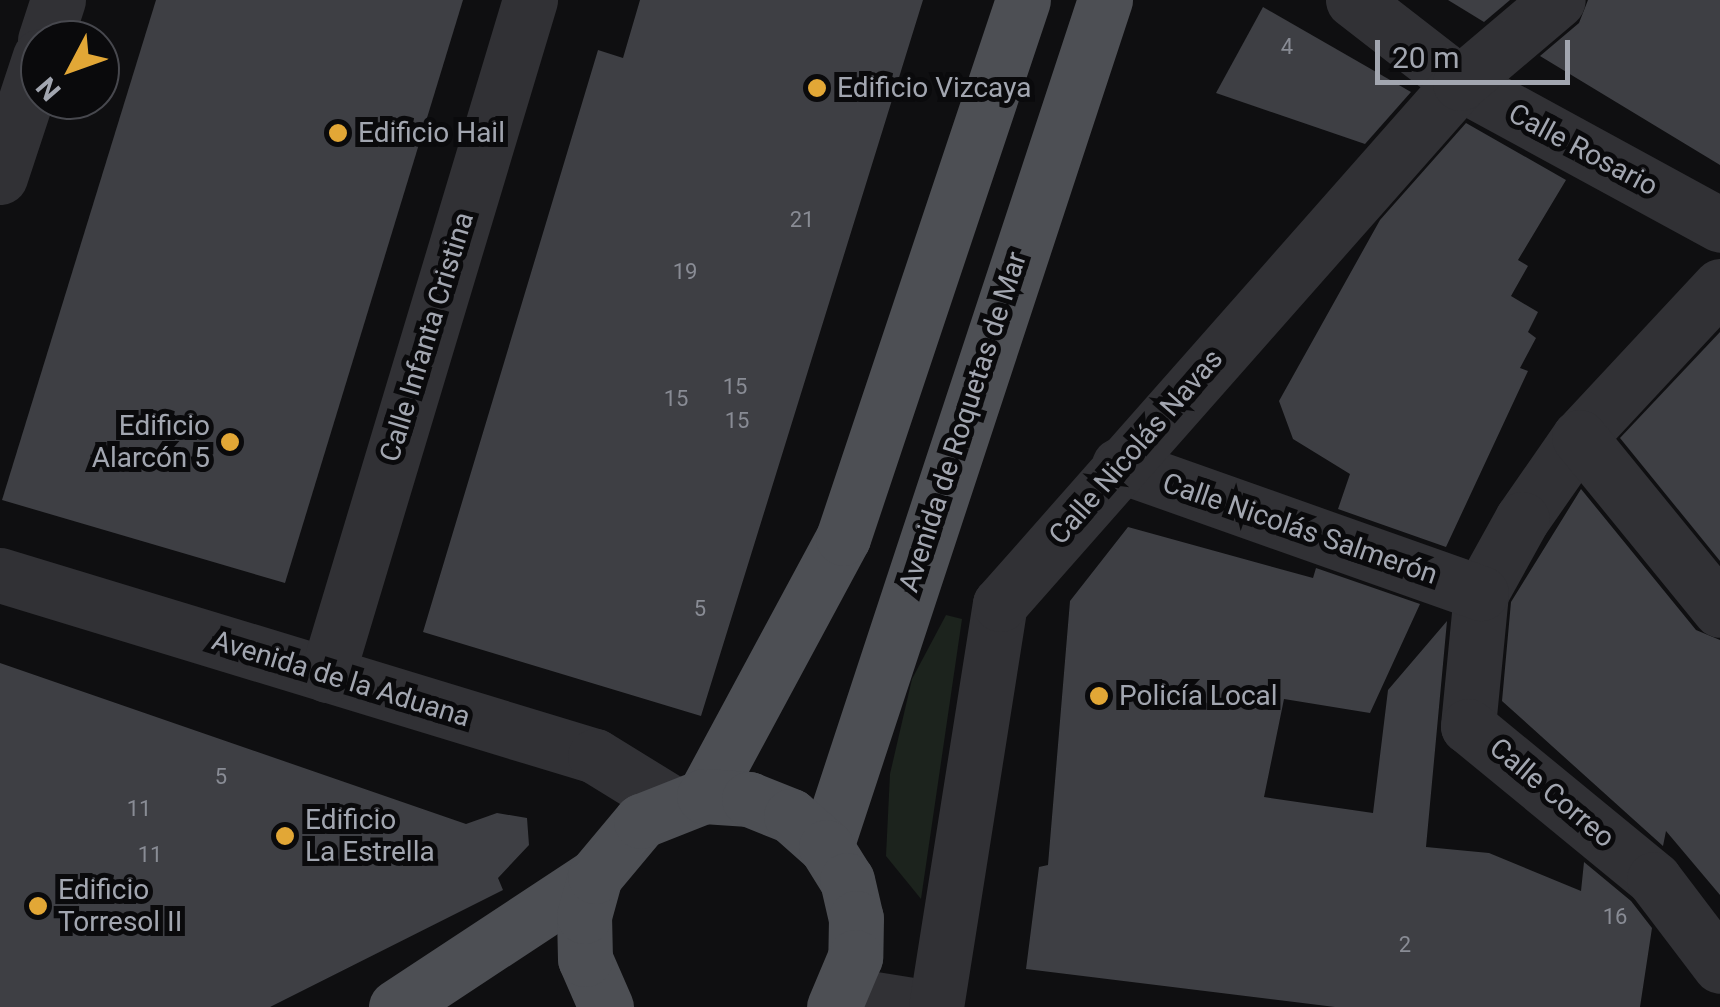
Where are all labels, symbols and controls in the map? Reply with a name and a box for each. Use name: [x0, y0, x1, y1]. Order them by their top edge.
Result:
north arrow: [20, 20, 120, 120]
scale bar: [1380, 20, 1575, 82]
house number: 4: [1281, 34, 1293, 60]
text: 20 m: [1392, 40, 1459, 75]
text: N: [30, 70, 67, 107]
place label: Edificio Vizcaya: [837, 71, 1031, 105]
marker: Edificio Vizcaya: [806, 77, 828, 99]
street label: Calle Rosario: [1503, 97, 1663, 203]
place label: Edificio Hail: [358, 116, 505, 150]
marker: Edificio Hail: [327, 122, 349, 144]
house number: 21: [790, 207, 814, 233]
street label: Calle Infanta Cristina: [373, 208, 481, 466]
street label: Avenida de Roquetas de Mar: [892, 248, 1034, 596]
house number: 19: [673, 259, 697, 285]
street label: Calle Nicolás Navas: [1042, 342, 1230, 552]
house number: 15: [723, 374, 747, 400]
house number: 15: [664, 386, 688, 412]
house number: 15: [725, 408, 749, 434]
place label: Edificio Alarcón 5: [92, 409, 210, 475]
marker: Edificio Alarcón 5: [219, 431, 241, 453]
street label: Calle Nicolás Salmerón: [1158, 466, 1442, 592]
house number: 5: [694, 596, 706, 622]
street label: Avenida de la Aduana: [208, 624, 474, 734]
place label: Policía Local: [1119, 679, 1278, 713]
marker: Policía Local: [1088, 685, 1110, 707]
street label: Calle Correo: [1483, 731, 1621, 855]
house number: 5: [215, 764, 227, 790]
house number: 11: [127, 796, 151, 822]
place label: Edificio La Estrella: [305, 803, 435, 869]
marker: Edificio La Estrella: [274, 825, 296, 847]
house number: 11: [138, 842, 162, 868]
place label: Edificio Torresol II: [58, 873, 182, 939]
marker: Edificio Torresol II: [27, 895, 49, 917]
house number: 16: [1603, 904, 1627, 930]
house number: 2: [1399, 932, 1411, 958]

